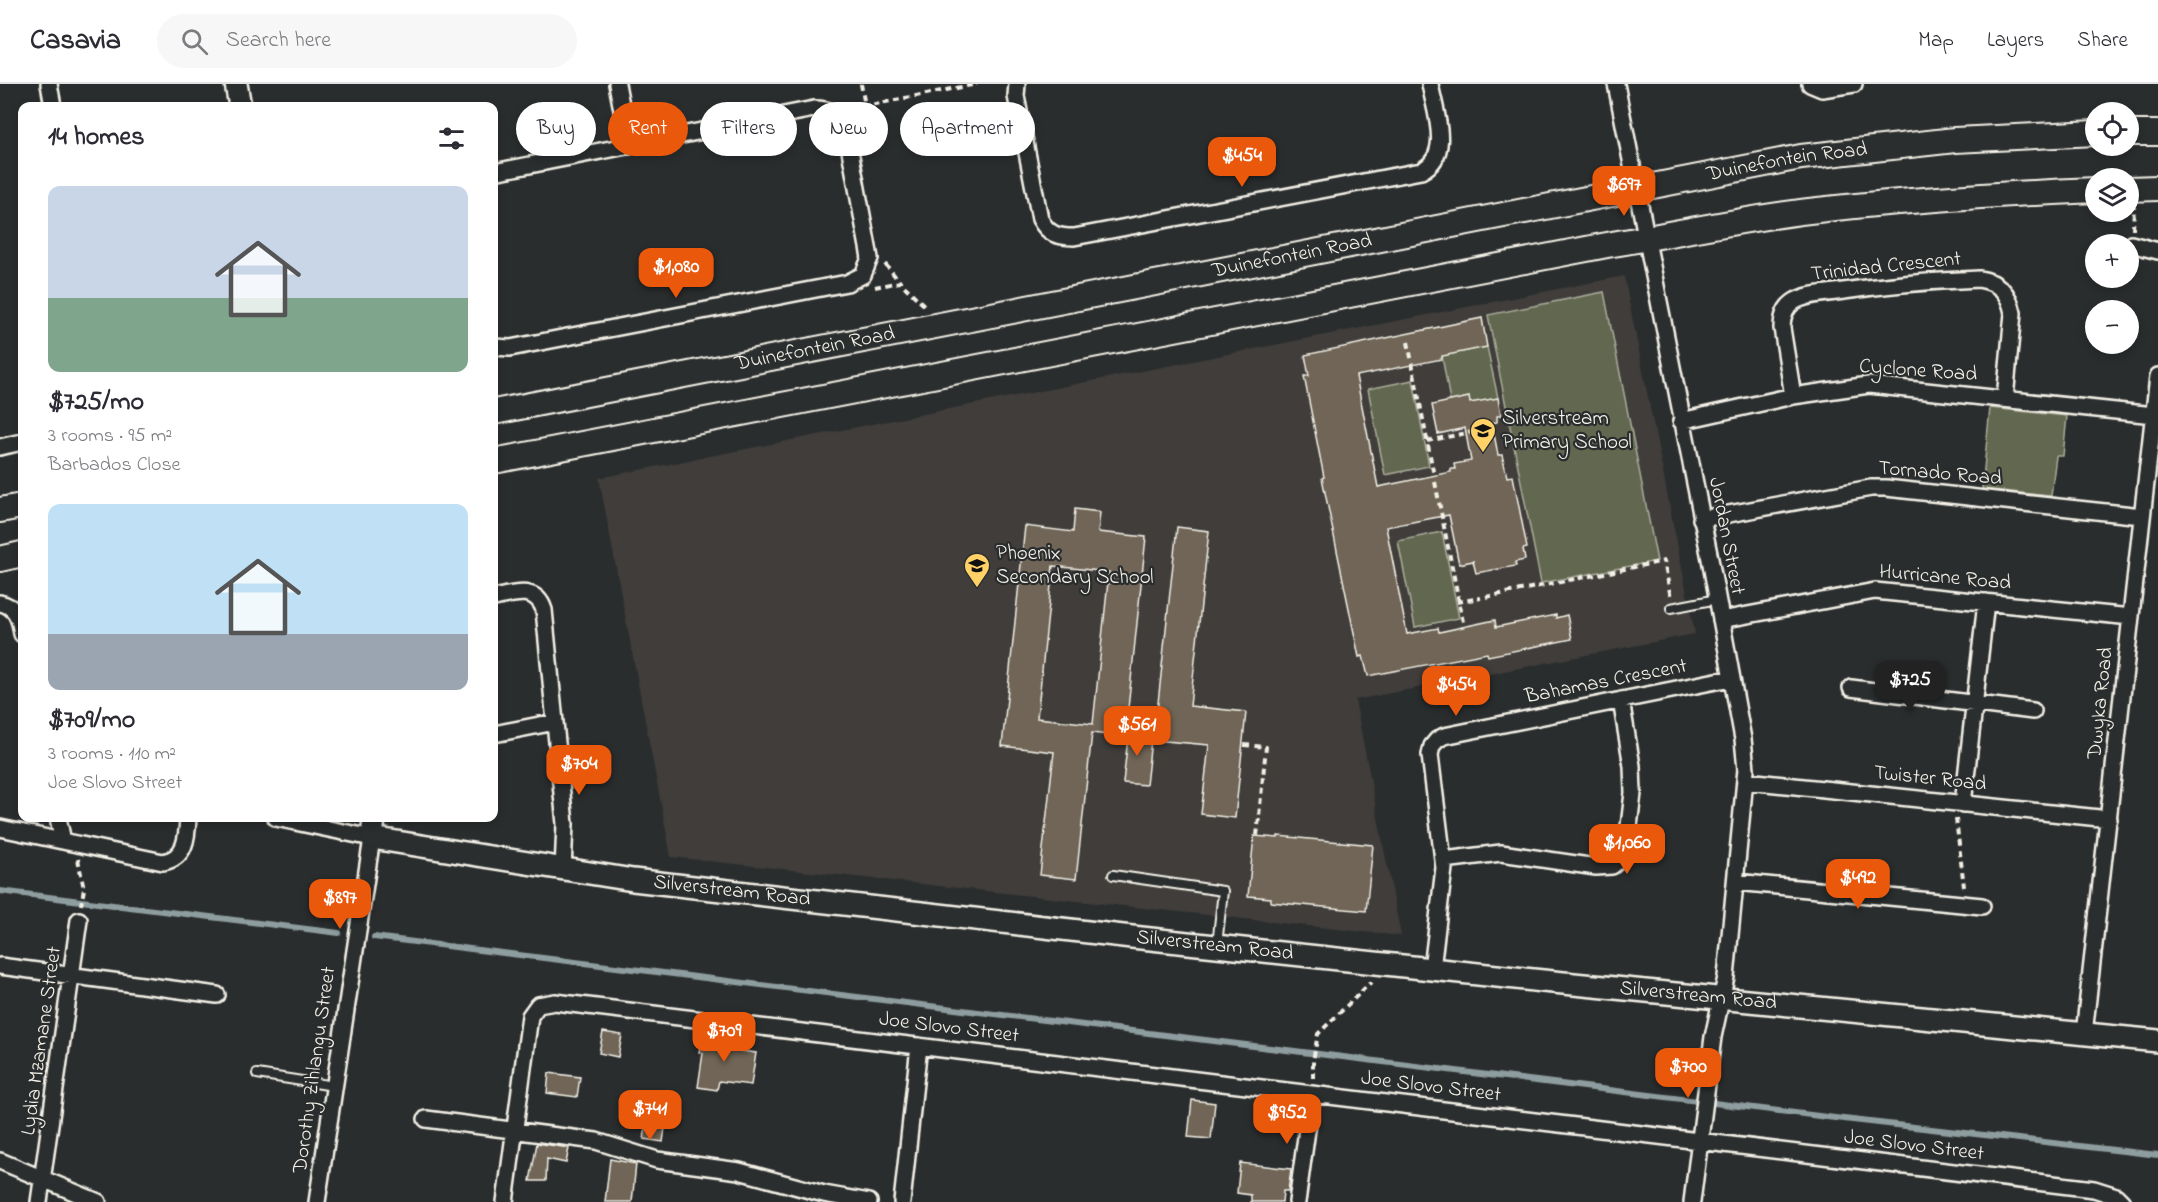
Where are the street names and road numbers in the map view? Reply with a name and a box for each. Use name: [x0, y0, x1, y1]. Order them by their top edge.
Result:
street label: Duinefontein Road: [1703, 135, 1869, 190]
street label: Duinefontein Road: [1208, 226, 1375, 287]
street label: Trinidad Crescent: [1809, 244, 1963, 290]
street label: Duinefontein Road: [731, 319, 898, 380]
street label: Cyclone Road: [1858, 352, 1978, 392]
street label: Tornado Road: [1877, 454, 2003, 494]
street label: Jordan Street: [1700, 475, 1752, 597]
street label: Hurricane Road: [1878, 557, 2012, 599]
street label: Dwyka Road: [2080, 645, 2124, 762]
street label: Bahamas Crescent: [1521, 652, 1690, 713]
street label: Twister Road: [1872, 758, 1988, 800]
street label: Silverstream Road: [652, 867, 812, 915]
street label: Silverstream Road: [1135, 923, 1295, 969]
street label: Lydia Mzamane Street: [14, 944, 72, 1138]
street label: Dorothy Zihlangu Street: [286, 965, 346, 1176]
street label: Silverstream Road: [1618, 974, 1778, 1019]
street label: Joe Slovo Street: [877, 1005, 1021, 1051]
street label: Joe Slovo Street: [1359, 1064, 1503, 1110]
street label: Joe Slovo Street: [1842, 1123, 1986, 1169]

